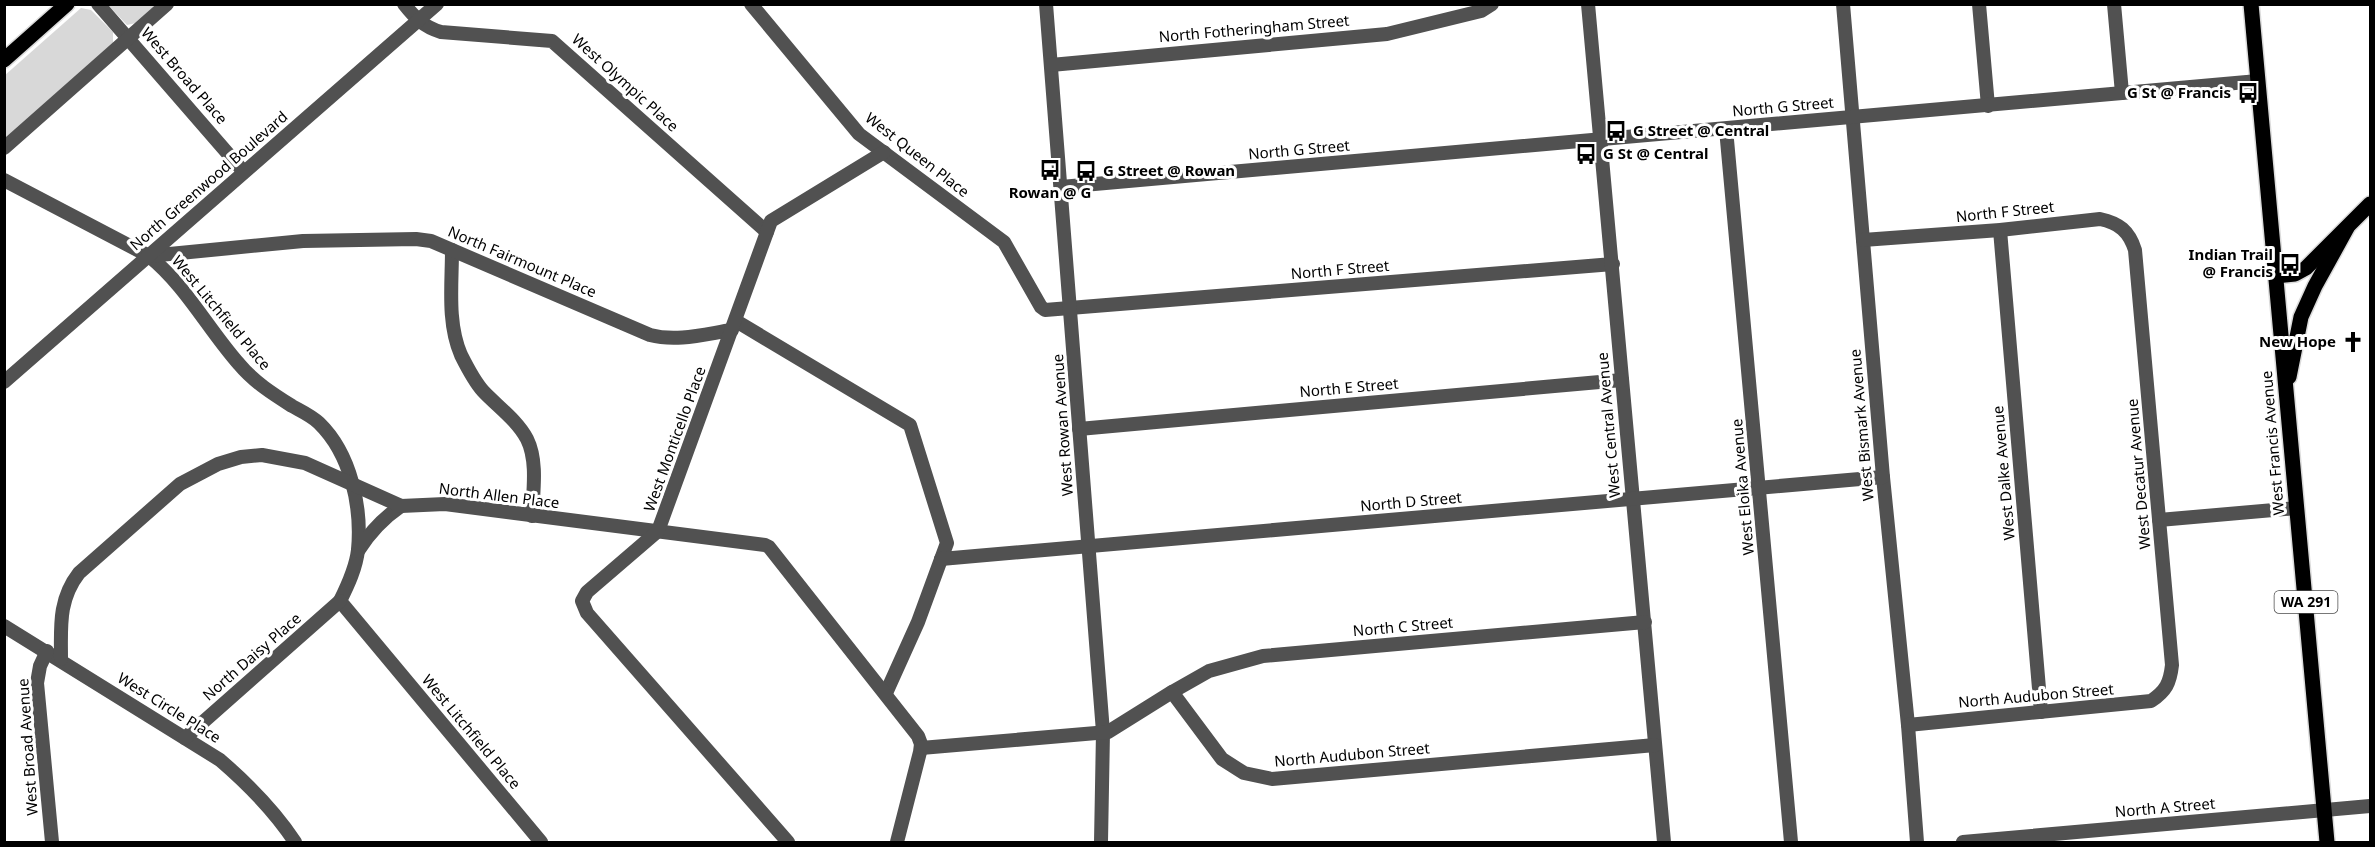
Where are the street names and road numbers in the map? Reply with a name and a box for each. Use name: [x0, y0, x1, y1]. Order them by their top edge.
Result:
street label: North Fotheringham Street: [1158, 10, 1351, 46]
street label: West Broad Place: [137, 23, 232, 128]
street label: West Olympic Place: [568, 29, 683, 136]
street label: North G Street: [1731, 92, 1835, 120]
street label: North Greenwood Boulevard: [125, 106, 291, 254]
street label: West Queen Place: [862, 107, 974, 201]
street label: North G Street: [1247, 135, 1351, 163]
street label: North F Street: [1955, 196, 2056, 226]
street label: North Fairmount Place: [445, 221, 600, 301]
street label: West Litchfield Place: [168, 251, 276, 374]
street label: North F Street: [1290, 255, 1391, 283]
street label: West Bismark Avenue: [1844, 348, 1878, 502]
street label: West Central Avenue: [1592, 352, 1624, 499]
street label: West Rowan Avenue: [1047, 353, 1077, 497]
street label: West Monticello Place: [638, 363, 710, 514]
street label: West Francis Avenue: [2256, 370, 2288, 516]
street label: North E Street: [1299, 373, 1400, 401]
street label: West Decatur Avenue: [2121, 398, 2155, 550]
street label: West Dalke Avenue: [1987, 405, 2019, 541]
street label: West Eloika Avenue: [1726, 418, 1758, 556]
street label: North Allen Place: [438, 478, 561, 512]
street label: North D Street: [1359, 487, 1463, 515]
road number: WA 291: [2274, 591, 2338, 613]
street label: North Daisy Place: [198, 608, 305, 705]
street label: North C Street: [1352, 612, 1454, 640]
street label: West Circle Place: [114, 667, 225, 747]
street label: West Litchfield Place: [418, 670, 526, 793]
street label: West Broad Avenue: [12, 678, 42, 816]
street label: North Audubon Street: [1957, 678, 2115, 712]
street label: North Audubon Street: [1273, 737, 1431, 771]
street label: North A Street: [2114, 793, 2216, 821]

